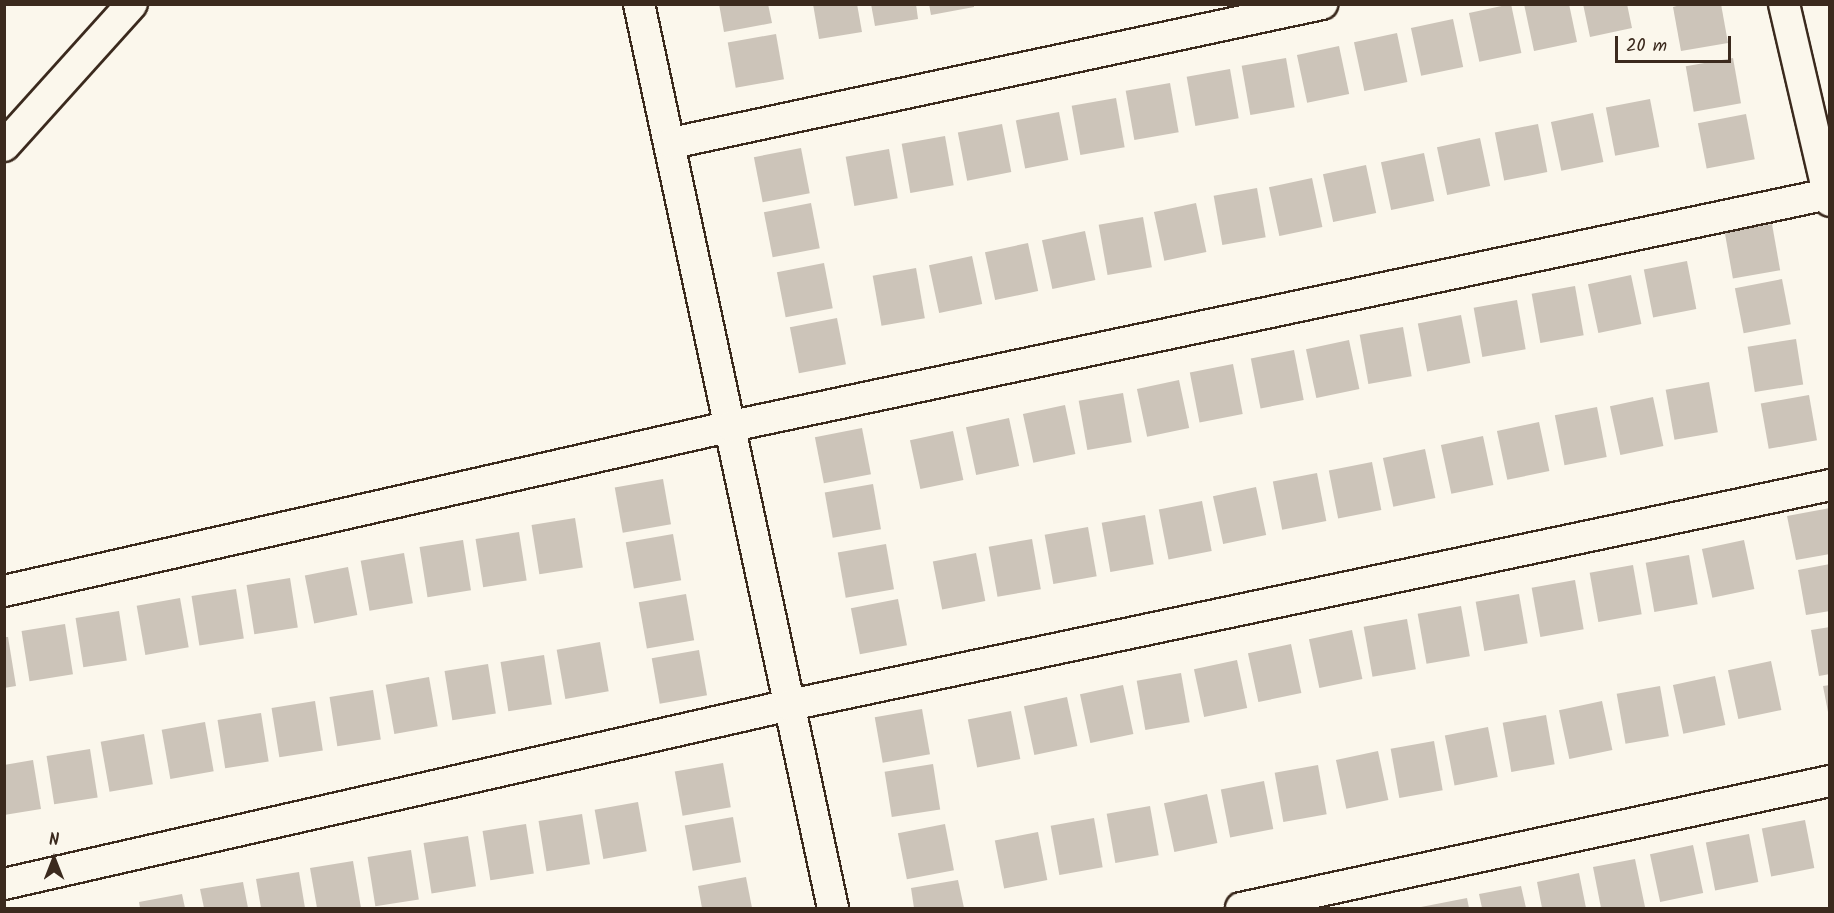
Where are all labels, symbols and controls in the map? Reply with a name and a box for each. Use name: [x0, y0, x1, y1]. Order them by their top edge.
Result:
scale bar: [1618, 24, 1734, 62]
text: 20 m: [1626, 32, 1667, 61]
text: N: [49, 828, 59, 853]
north arrow: [24, 829, 84, 889]

